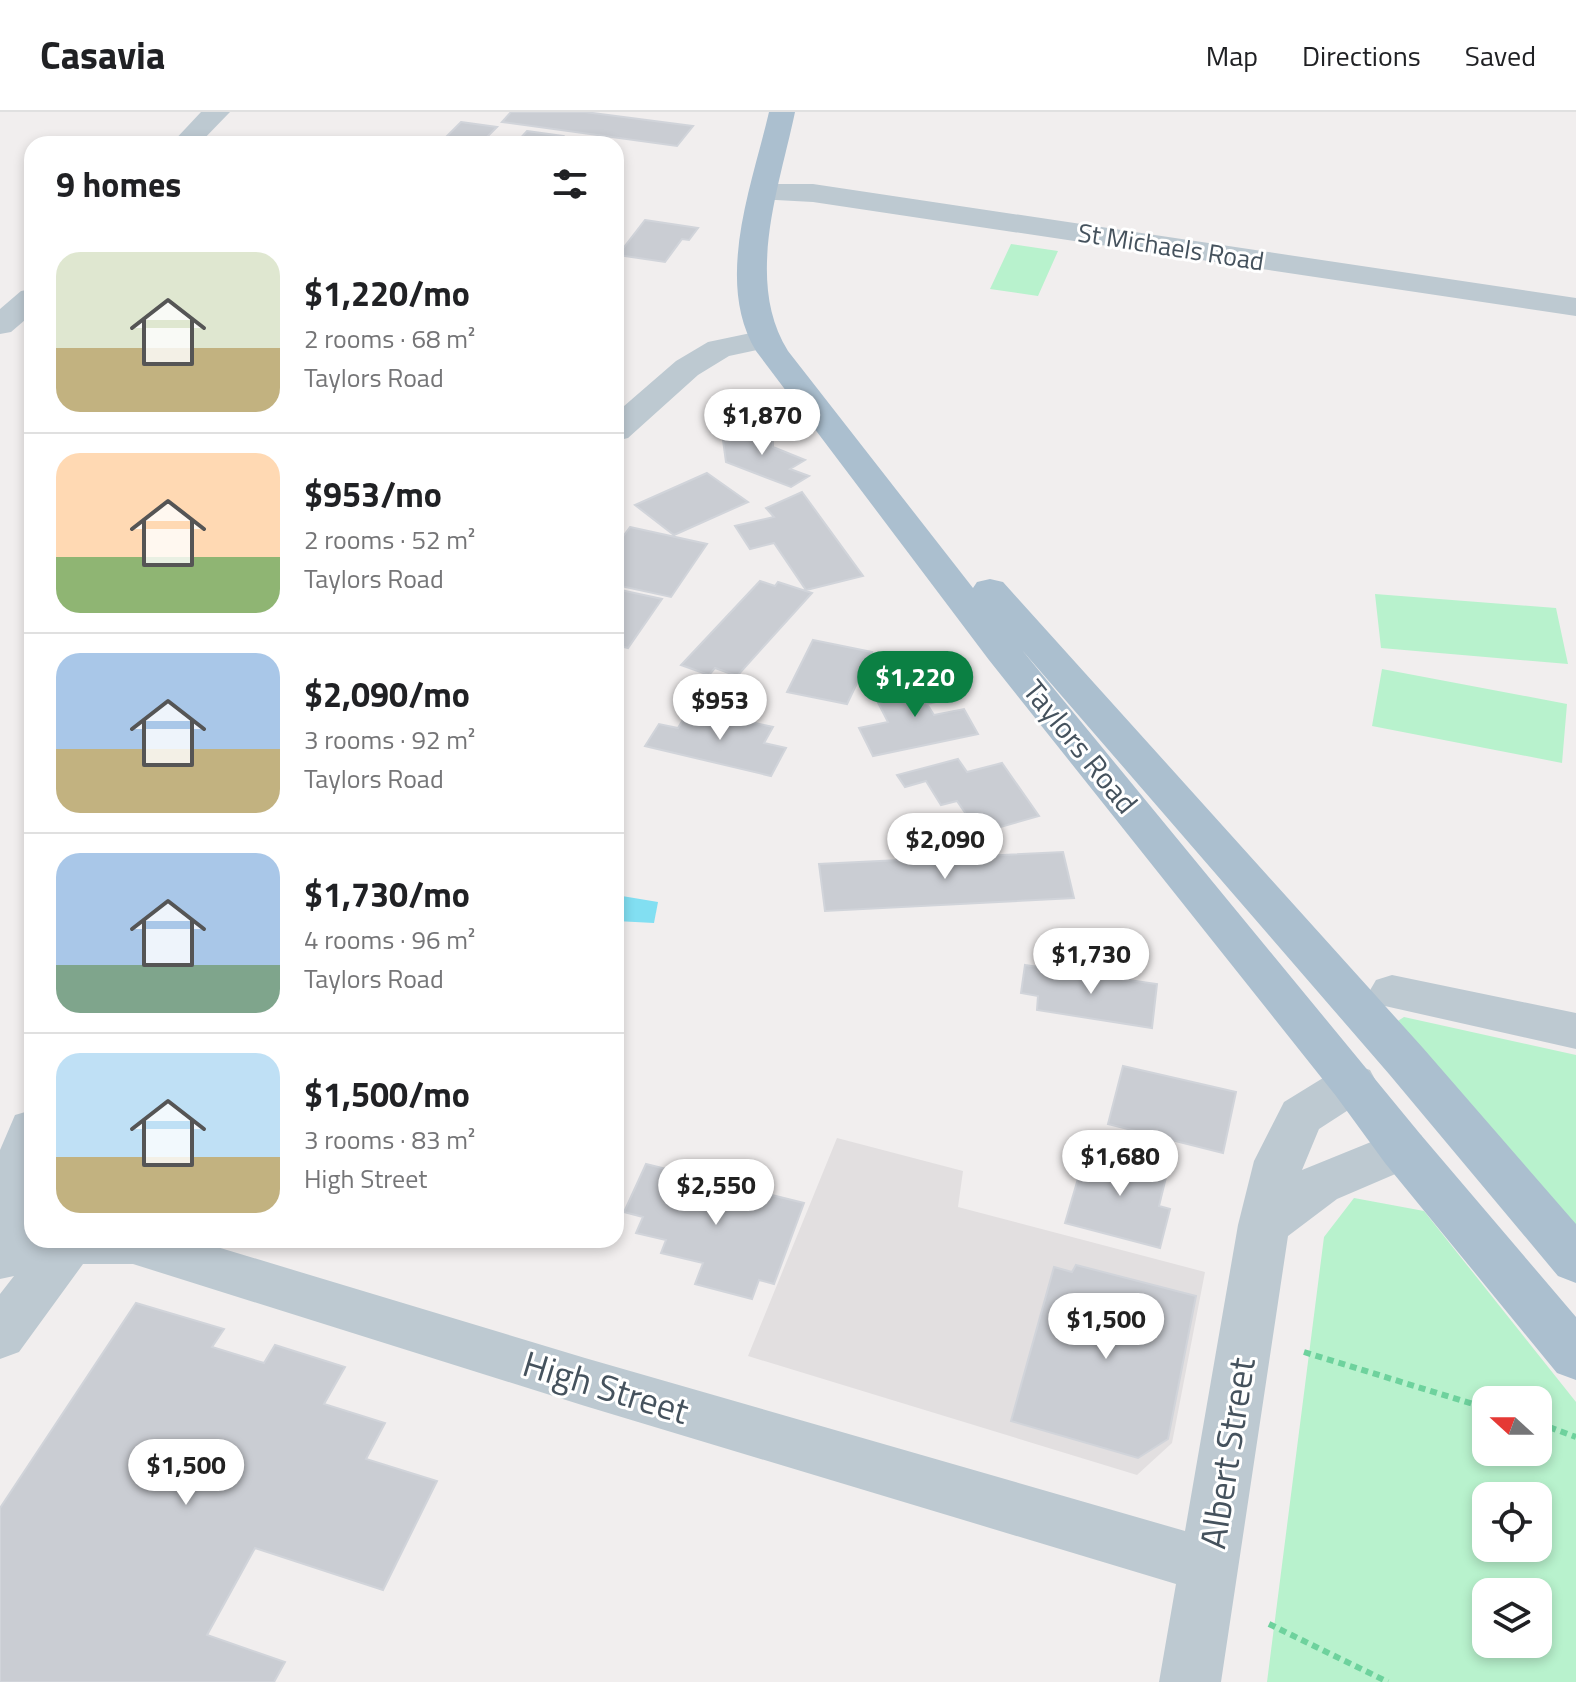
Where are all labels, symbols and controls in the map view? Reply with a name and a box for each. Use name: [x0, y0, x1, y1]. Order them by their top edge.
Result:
text: Casavia: [40, 26, 165, 84]
text: Map: [1206, 34, 1258, 77]
text: Directions: [1302, 34, 1421, 77]
text: Saved: [1465, 34, 1536, 77]
text: 9 homes: [56, 158, 181, 210]
icon: filters: [548, 162, 592, 206]
street label: St Michaels Road: [1075, 213, 1267, 280]
text: $1,220/mo: [304, 267, 470, 319]
icon: home: [120, 284, 216, 380]
text: 2 rooms · 68 m²: [304, 319, 475, 358]
text: Taylors Road: [304, 358, 444, 397]
pin: $1,870: [697, 389, 827, 457]
text: $1,870: [722, 395, 802, 434]
text: $953/mo: [304, 468, 442, 520]
icon: home: [120, 485, 216, 581]
text: 2 rooms · 52 m²: [304, 520, 475, 559]
text: Taylors Road: [304, 559, 444, 598]
pin: $1,220: [850, 651, 980, 719]
text: $1,220: [875, 657, 955, 696]
text: $2,090/mo: [304, 668, 470, 720]
street label: Taylors Road: [1012, 669, 1149, 823]
pin: $953: [673, 674, 767, 742]
text: $953: [691, 680, 749, 719]
icon: home: [120, 685, 216, 781]
text: 3 rooms · 92 m²: [304, 720, 475, 759]
text: Taylors Road: [304, 759, 444, 798]
pin: $2,090: [880, 813, 1010, 881]
text: $2,090: [905, 819, 985, 858]
text: $1,730/mo: [304, 868, 470, 920]
icon: home: [120, 885, 216, 981]
text: 4 rooms · 96 m²: [304, 920, 475, 959]
pin: $1,730: [1026, 928, 1156, 996]
text: $1,730: [1051, 934, 1131, 973]
text: Taylors Road: [304, 959, 444, 998]
text: $1,500/mo: [304, 1068, 470, 1120]
icon: home: [120, 1085, 216, 1181]
text: 3 rooms · 83 m²: [304, 1120, 475, 1159]
pin: $1,680: [1055, 1130, 1185, 1198]
text: $1,680: [1080, 1136, 1160, 1175]
text: High Street: [304, 1159, 427, 1198]
pin: $2,550: [651, 1159, 781, 1227]
text: $2,550: [676, 1165, 756, 1204]
pin: $1,500: [1041, 1293, 1171, 1361]
text: $1,500: [1066, 1299, 1146, 1338]
street label: High Street: [516, 1335, 696, 1438]
street label: Albert Street: [1184, 1353, 1269, 1552]
north arrow: [1472, 1386, 1552, 1466]
map controls: [1472, 1386, 1552, 1658]
pin: $1,500: [121, 1439, 251, 1507]
text: $1,500: [146, 1445, 226, 1484]
button: locate: [1472, 1482, 1552, 1562]
button: layers: [1472, 1578, 1552, 1658]

